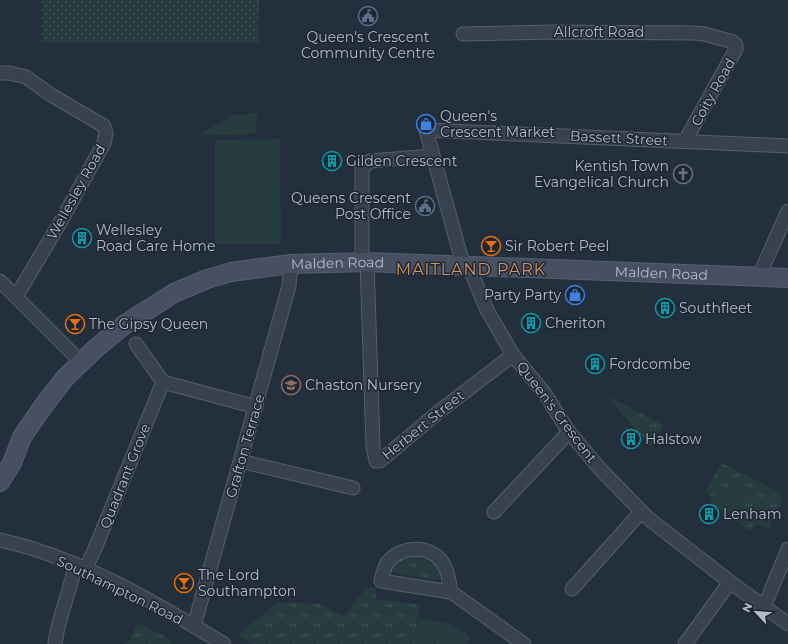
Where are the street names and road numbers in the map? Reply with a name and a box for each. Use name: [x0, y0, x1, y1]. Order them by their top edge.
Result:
street label: Allcroft Road: [554, 23, 644, 41]
street label: Coity Road: [687, 55, 739, 129]
street label: Bassett Street: [570, 126, 669, 150]
street label: Wellesley Road: [42, 141, 110, 243]
street label: Malden Road: [291, 253, 384, 273]
street label: Malden Road: [614, 262, 708, 284]
street label: Queen's Crescent: [513, 358, 601, 467]
street label: Herbert Street: [378, 386, 468, 464]
street label: Grafton Terrace: [222, 392, 268, 500]
street label: Quadrant Grove: [96, 421, 154, 531]
street label: Southampton Road: [54, 552, 186, 628]

